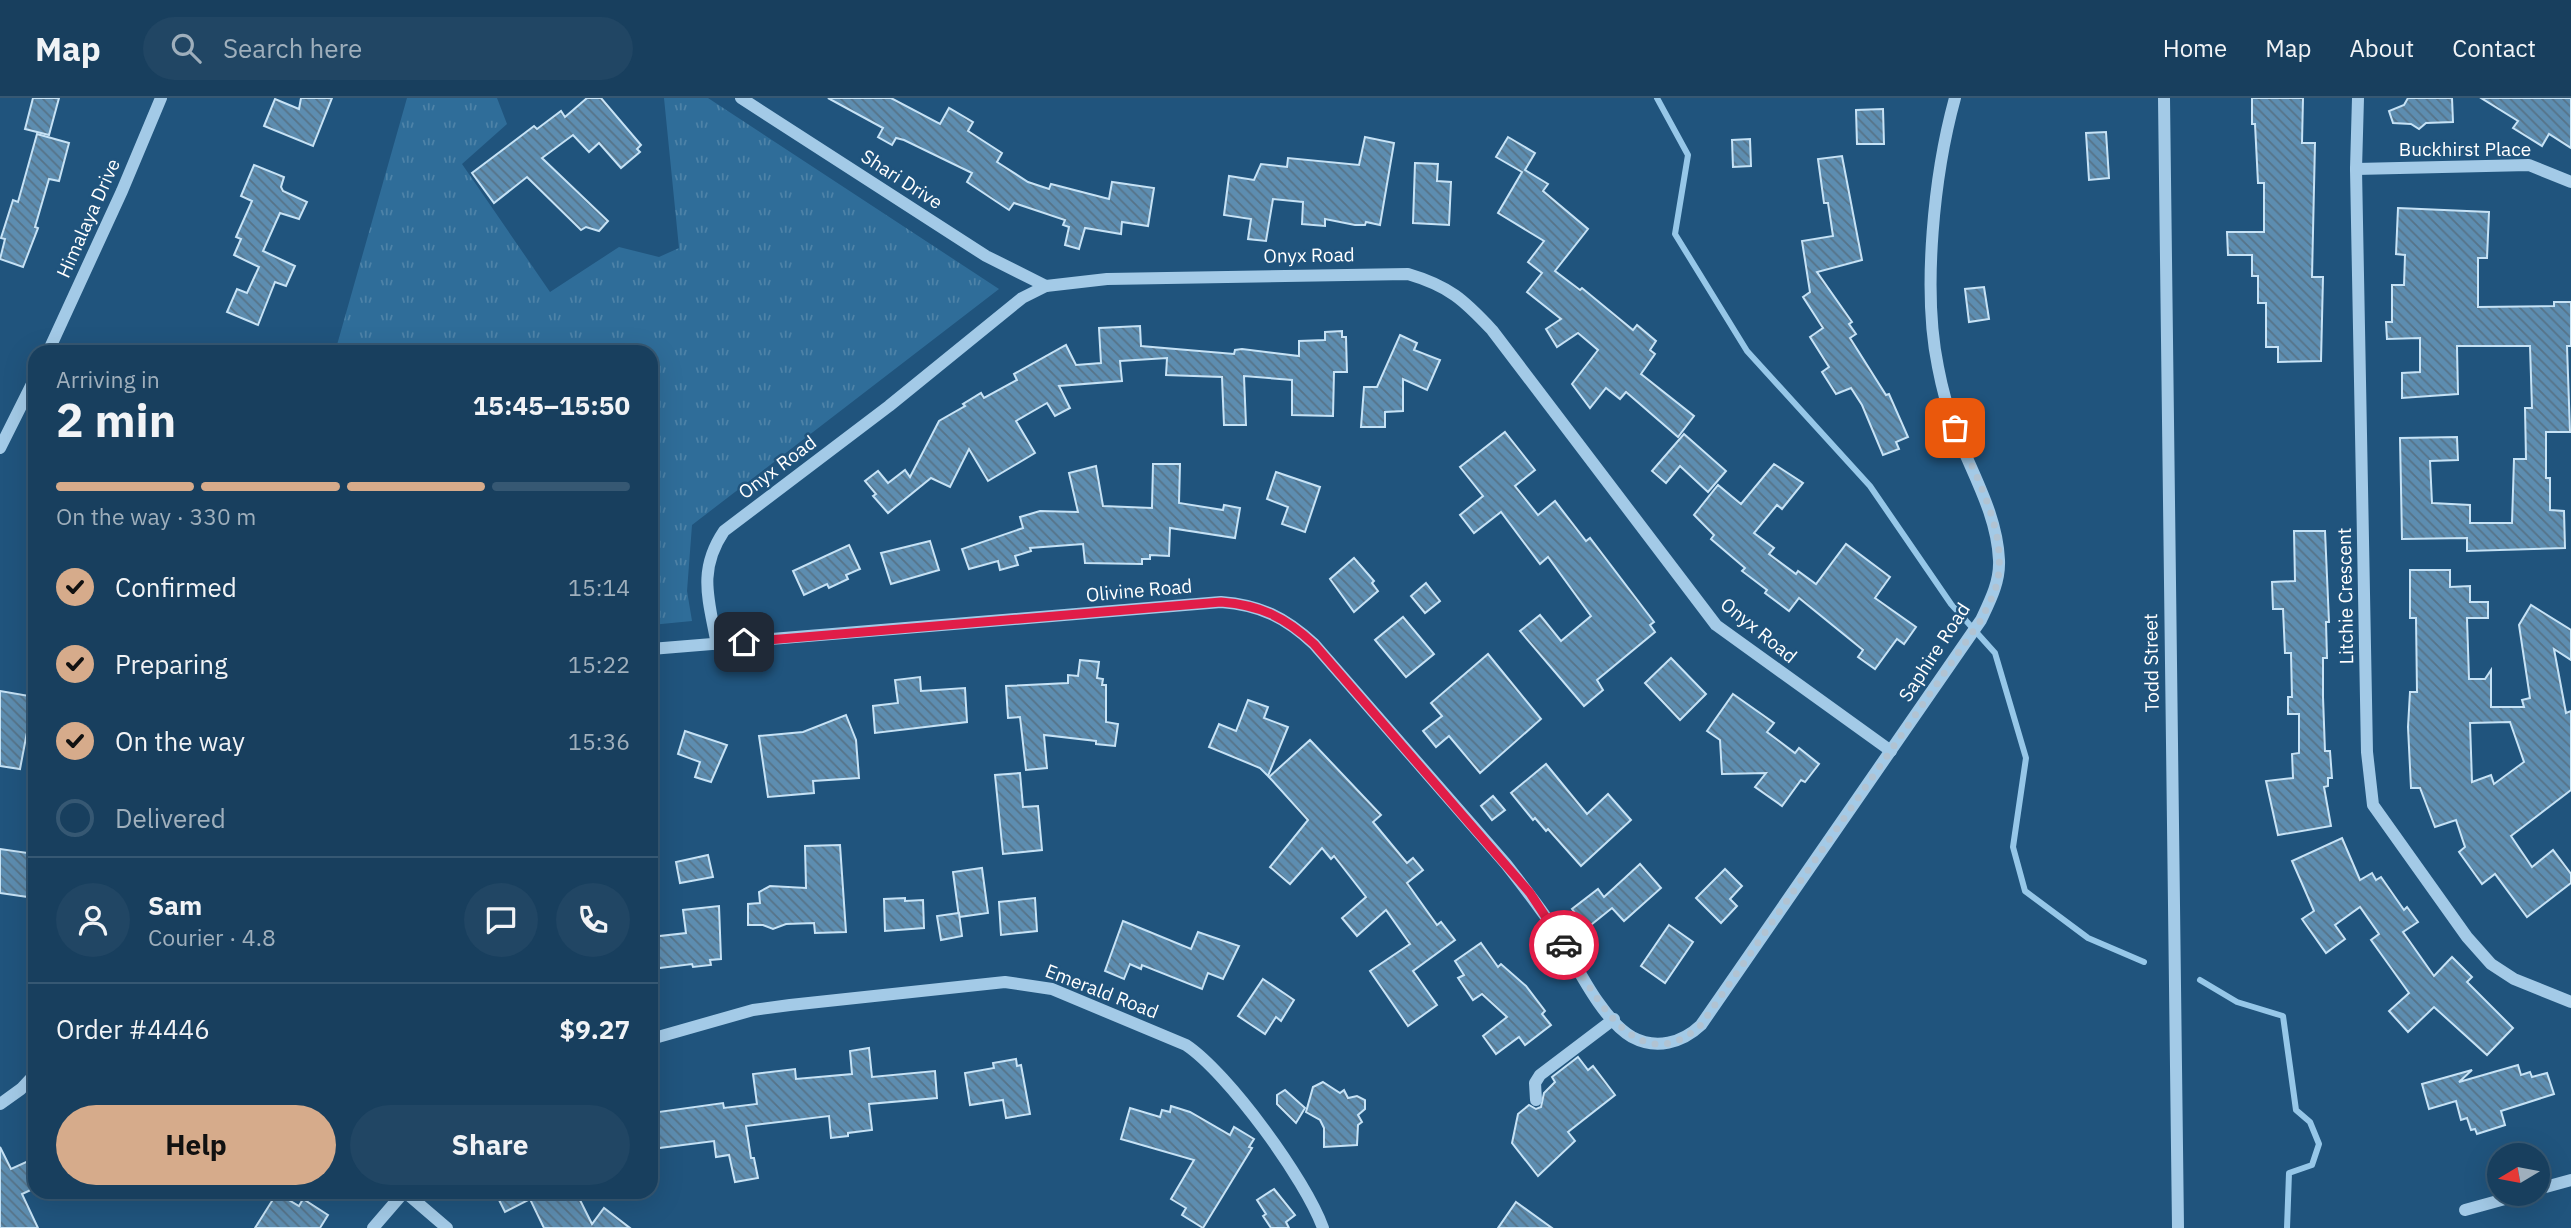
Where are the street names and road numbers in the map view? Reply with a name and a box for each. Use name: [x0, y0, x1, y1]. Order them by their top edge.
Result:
street label: Buckhirst Place: [2399, 137, 2531, 161]
street label: Shari Drive: [857, 144, 947, 214]
street label: Himalaya Drive: [51, 155, 125, 281]
street label: Onyx Road: [1263, 242, 1355, 268]
street label: Onyx Road: [733, 430, 821, 504]
street label: Litchie Crescent: [2332, 528, 2358, 664]
street label: Olivine Road: [1085, 573, 1193, 607]
street label: Onyx Road: [1716, 592, 1802, 668]
street label: Saphire Road: [1893, 598, 1975, 706]
street label: Todd Street: [2138, 613, 2164, 713]
street label: Emerald Road: [1042, 958, 1162, 1024]

